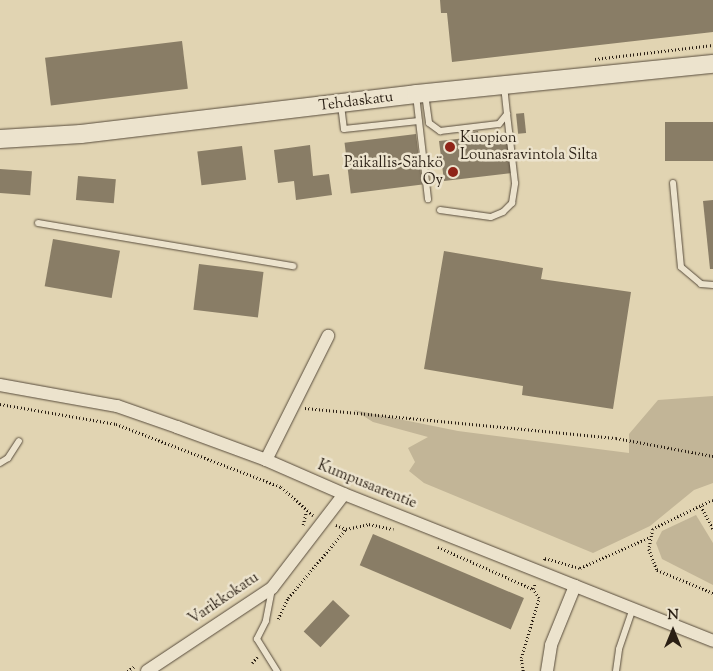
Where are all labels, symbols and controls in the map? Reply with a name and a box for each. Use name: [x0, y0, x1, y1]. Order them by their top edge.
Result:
street label: Tehdaskatu: [318, 89, 394, 115]
place label: Kuopion Lounasravintola Silta: [460, 129, 598, 164]
marker: Kuopion Lounasravintola Silta: [444, 141, 456, 153]
place label: Paikallis-Sähkö Oy: [344, 154, 443, 189]
marker: Paikallis-Sähkö Oy: [447, 166, 459, 178]
street label: Kumpusaarentie: [315, 457, 419, 513]
street label: Varikkokatu: [186, 569, 262, 629]
north arrow: [648, 606, 698, 656]
text: N: [667, 606, 679, 626]

